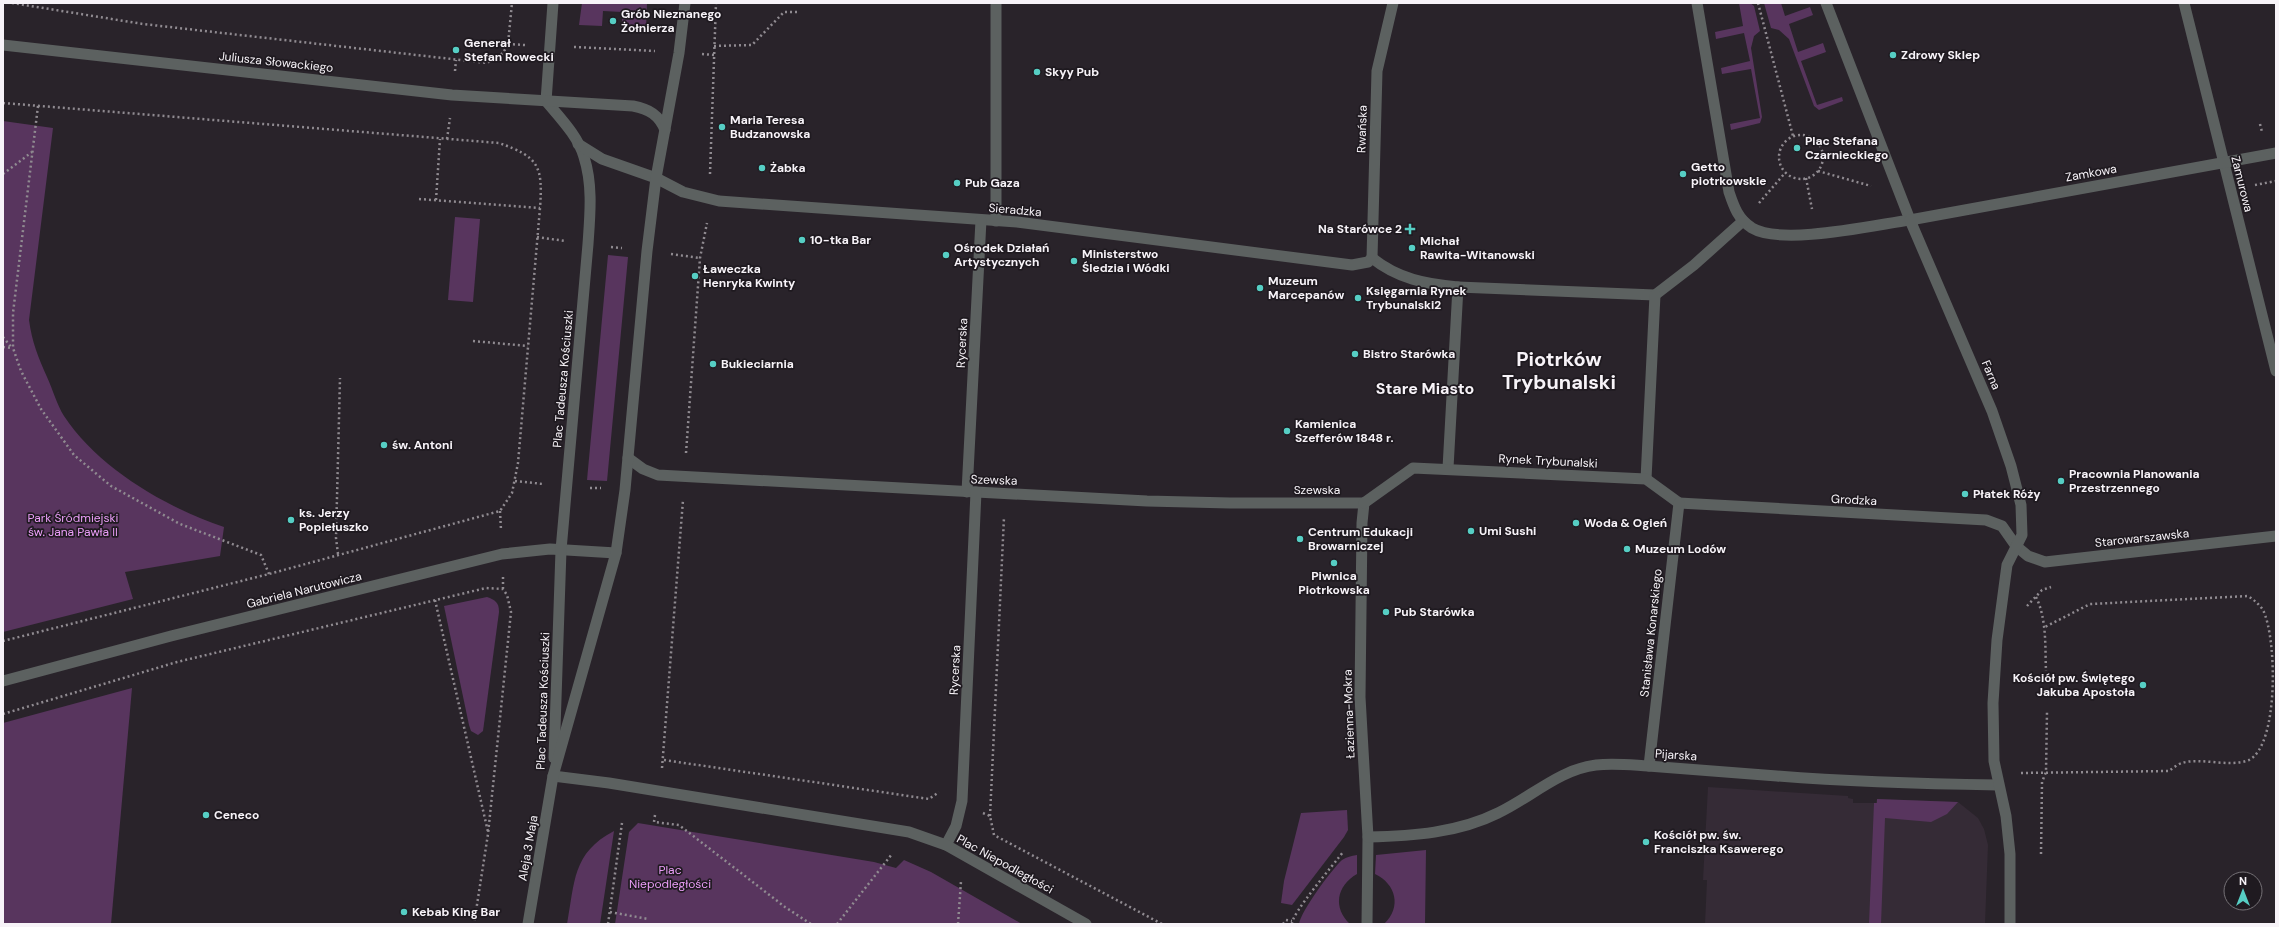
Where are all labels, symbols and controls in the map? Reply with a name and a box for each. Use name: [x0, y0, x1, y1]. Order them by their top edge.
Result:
place label: Grób Nieznanego Żołnierza: [621, 6, 721, 36]
marker: Grób Nieznanego Żołnierza: [608, 16, 618, 26]
place label: Generał Stefan Rowecki: [464, 35, 554, 65]
marker: Generał Stefan Rowecki: [451, 45, 461, 55]
place label: Zdrowy Sklep: [1901, 47, 1980, 63]
street label: Juliusza Słowackiego: [218, 48, 334, 76]
marker: Zdrowy Sklep: [1888, 50, 1898, 60]
place label: Skyy Pub: [1045, 64, 1099, 80]
marker: Skyy Pub: [1032, 67, 1042, 77]
street label: Rwańska: [1353, 105, 1371, 153]
place label: Maria Teresa Budzanowska: [730, 112, 810, 142]
marker: Maria Teresa Budzanowska: [717, 122, 727, 132]
place label: Plac Stefana Czarnieckiego: [1805, 133, 1888, 163]
marker: Plac Stefana Czarnieckiego: [1792, 143, 1802, 153]
street label: Zamurowa: [2227, 154, 2257, 214]
place label: Getto piotrkowskie: [1691, 159, 1767, 189]
place label: Żabka: [770, 160, 806, 176]
street label: Zamkowa: [2064, 161, 2118, 185]
marker: Żabka: [757, 163, 767, 173]
marker: Getto piotrkowskie: [1678, 169, 1688, 179]
place label: Pub Gaza: [965, 175, 1020, 191]
marker: Pub Gaza: [952, 178, 962, 188]
street label: Sieradzka: [988, 200, 1042, 220]
place label: Na Starówce 2: [1318, 221, 1402, 237]
marker: Na Starówce 2: [1405, 224, 1415, 234]
place label: 10-tka Bar: [810, 232, 871, 248]
place label: Michał Rawita-Witanowski: [1420, 233, 1535, 263]
marker: 10-tka Bar: [797, 235, 807, 245]
place label: Ośrodek Działań Artystycznych: [954, 240, 1049, 270]
marker: Michał Rawita-Witanowski: [1407, 243, 1417, 253]
place label: Ministerstwo Śledzia i Wódki: [1082, 246, 1170, 276]
marker: Ośrodek Działań Artystycznych: [941, 250, 951, 260]
marker: Ministerstwo Śledzia i Wódki: [1069, 256, 1079, 266]
place label: Ławeczka Henryka Kwinty: [703, 261, 796, 291]
marker: Ławeczka Henryka Kwinty: [690, 271, 700, 281]
place label: Muzeum Marcepanów: [1268, 273, 1344, 303]
marker: Muzeum Marcepanów: [1255, 283, 1265, 293]
place label: Księgarnia Rynek Trybunalski2: [1366, 283, 1467, 313]
marker: Księgarnia Rynek Trybunalski2: [1353, 293, 1363, 303]
street label: Plac Tadeusza Kościuszki: [549, 310, 577, 448]
street label: Rycerska: [953, 318, 971, 368]
place label: Bistro Starówka: [1363, 346, 1455, 362]
district label: Piotrków Trybunalski: [1502, 346, 1616, 395]
marker: Bistro Starówka: [1350, 349, 1360, 359]
place label: Bukieciarnia: [721, 356, 794, 372]
street label: Farna: [1978, 358, 2004, 392]
marker: Bukieciarnia: [708, 359, 718, 369]
district label: Stare Miasto: [1376, 378, 1474, 399]
place label: Kamienica Szefferów 1848 r.: [1295, 416, 1393, 446]
marker: Kamienica Szefferów 1848 r.: [1282, 426, 1292, 436]
place label: św. Antoni: [392, 437, 453, 453]
marker: św. Antoni: [379, 440, 389, 450]
street label: Rynek Trybunalski: [1498, 450, 1598, 472]
place label: Pracownia Planowania Przestrzennego: [2069, 466, 2200, 496]
street label: Szewska: [970, 471, 1018, 489]
marker: Pracownia Planowania Przestrzennego: [2056, 476, 2066, 486]
street label: Szewska: [1294, 482, 1340, 498]
place label: Płatek Róży: [1973, 486, 2041, 502]
marker: Płatek Róży: [1960, 489, 1970, 499]
street label: Grodzka: [1831, 491, 1877, 509]
place label: ks. Jerzy Popiełuszko: [299, 505, 369, 535]
park label: Park Śródmiejski św. Jana Pawła II: [28, 510, 119, 540]
marker: ks. Jerzy Popiełuszko: [286, 515, 296, 525]
place label: Woda & Ogień: [1584, 515, 1667, 531]
marker: Woda & Ogień: [1571, 518, 1581, 528]
place label: Umi Sushi: [1479, 523, 1536, 539]
place label: Centrum Edukacji Browarniczej: [1308, 524, 1413, 554]
street label: Starowarszawska: [2094, 525, 2190, 551]
marker: Umi Sushi: [1466, 526, 1476, 536]
marker: Centrum Edukacji Browarniczej: [1295, 534, 1305, 544]
place label: Muzeum Lodów: [1635, 541, 1726, 557]
marker: Muzeum Lodów: [1622, 544, 1632, 554]
marker: Piwnica Piotrkowska: [1329, 558, 1339, 568]
street label: Gabriela Narutowicza: [245, 568, 363, 612]
place label: Piwnica Piotrkowska: [1298, 568, 1370, 598]
street label: Stanisława Konarskiego: [1636, 568, 1666, 698]
place label: Pub Starówka: [1394, 604, 1474, 620]
marker: Pub Starówka: [1381, 607, 1391, 617]
street label: Plac Tadeusza Kościuszki: [533, 632, 553, 770]
street label: Rycerska: [946, 645, 964, 695]
street label: Łazienna-Mokra: [1339, 669, 1359, 759]
place label: Kościół pw. Świętego Jakuba Apostoła: [2013, 670, 2135, 700]
marker: Kościół pw. Świętego Jakuba Apostoła: [2138, 680, 2148, 690]
street label: Pijarska: [1654, 746, 1698, 764]
place label: Ceneco: [214, 807, 259, 823]
marker: Ceneco: [201, 810, 211, 820]
street label: Aleja 3 Maja: [514, 814, 542, 882]
place label: Kościół pw. św. Franciszka Ksawerego: [1654, 827, 1784, 857]
street label: Plac Niepodległości: [954, 831, 1056, 897]
marker: Kościół pw. św. Franciszka Ksawerego: [1641, 837, 1651, 847]
park label: Plac Niepodległości: [629, 862, 711, 892]
north arrow: [2223, 871, 2263, 911]
text: N: [2239, 874, 2247, 888]
place label: Kebab King Bar: [412, 904, 500, 920]
marker: Kebab King Bar: [399, 907, 409, 917]

